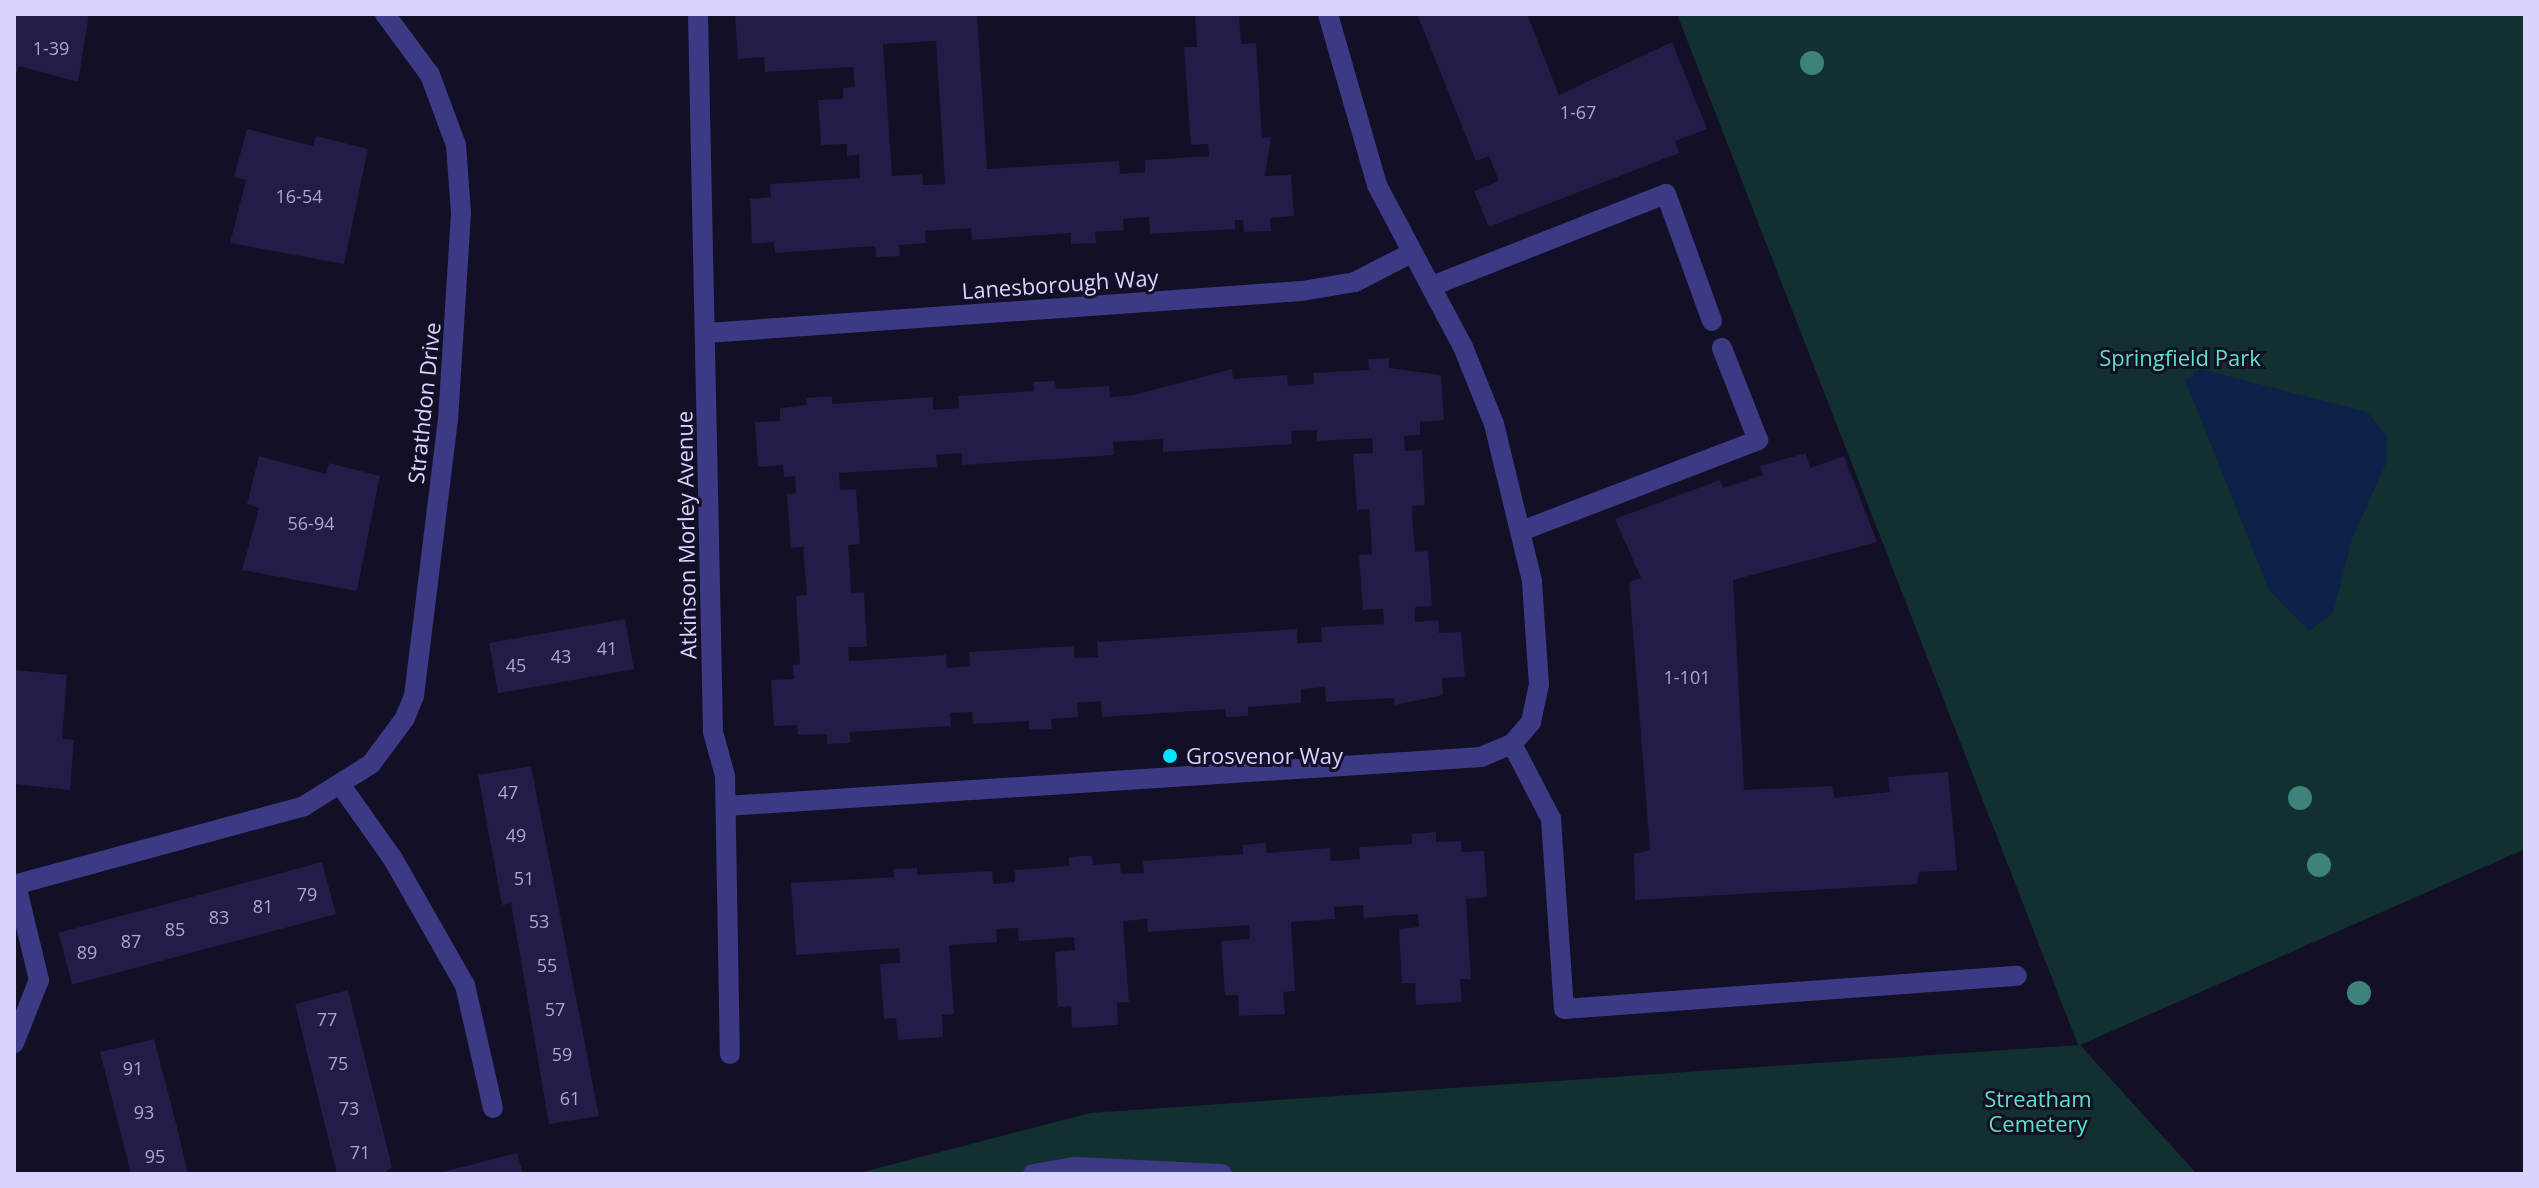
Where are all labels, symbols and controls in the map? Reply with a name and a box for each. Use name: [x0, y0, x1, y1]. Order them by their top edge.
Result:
house number: 1-39: [33, 37, 69, 59]
house number: 1-67: [1560, 101, 1596, 123]
house number: 16-54: [276, 185, 322, 207]
street label: Lanesborough Way: [961, 264, 1159, 304]
street label: Strathdon Drive: [402, 321, 446, 485]
park label: Springfield Park: [2099, 345, 2261, 371]
street label: Atkinson Morley Avenue: [671, 411, 701, 659]
house number: 56-94: [288, 512, 334, 534]
house number: 41: [597, 637, 617, 659]
house number: 43: [551, 645, 571, 667]
house number: 45: [506, 654, 526, 676]
house number: 1-101: [1664, 666, 1710, 688]
place label: Grosvenor Way: [1186, 743, 1343, 769]
marker: Grosvenor Way: [1161, 747, 1179, 765]
house number: 47: [498, 781, 518, 803]
house number: 49: [506, 824, 526, 846]
house number: 51: [514, 867, 534, 889]
house number: 79: [297, 883, 317, 905]
house number: 81: [253, 895, 273, 917]
house number: 83: [209, 906, 229, 928]
house number: 53: [529, 910, 549, 932]
house number: 85: [165, 918, 185, 940]
house number: 87: [121, 930, 141, 952]
house number: 89: [77, 941, 97, 963]
house number: 55: [537, 954, 557, 976]
house number: 57: [545, 998, 565, 1020]
house number: 77: [317, 1008, 337, 1030]
house number: 59: [552, 1043, 572, 1065]
house number: 75: [328, 1052, 348, 1074]
house number: 91: [123, 1057, 143, 1079]
park label: Streatham Cemetery: [1984, 1085, 2092, 1136]
house number: 61: [560, 1087, 580, 1109]
house number: 73: [339, 1097, 359, 1119]
house number: 93: [134, 1101, 154, 1123]
house number: 71: [350, 1141, 370, 1163]
house number: 95: [145, 1145, 165, 1167]

